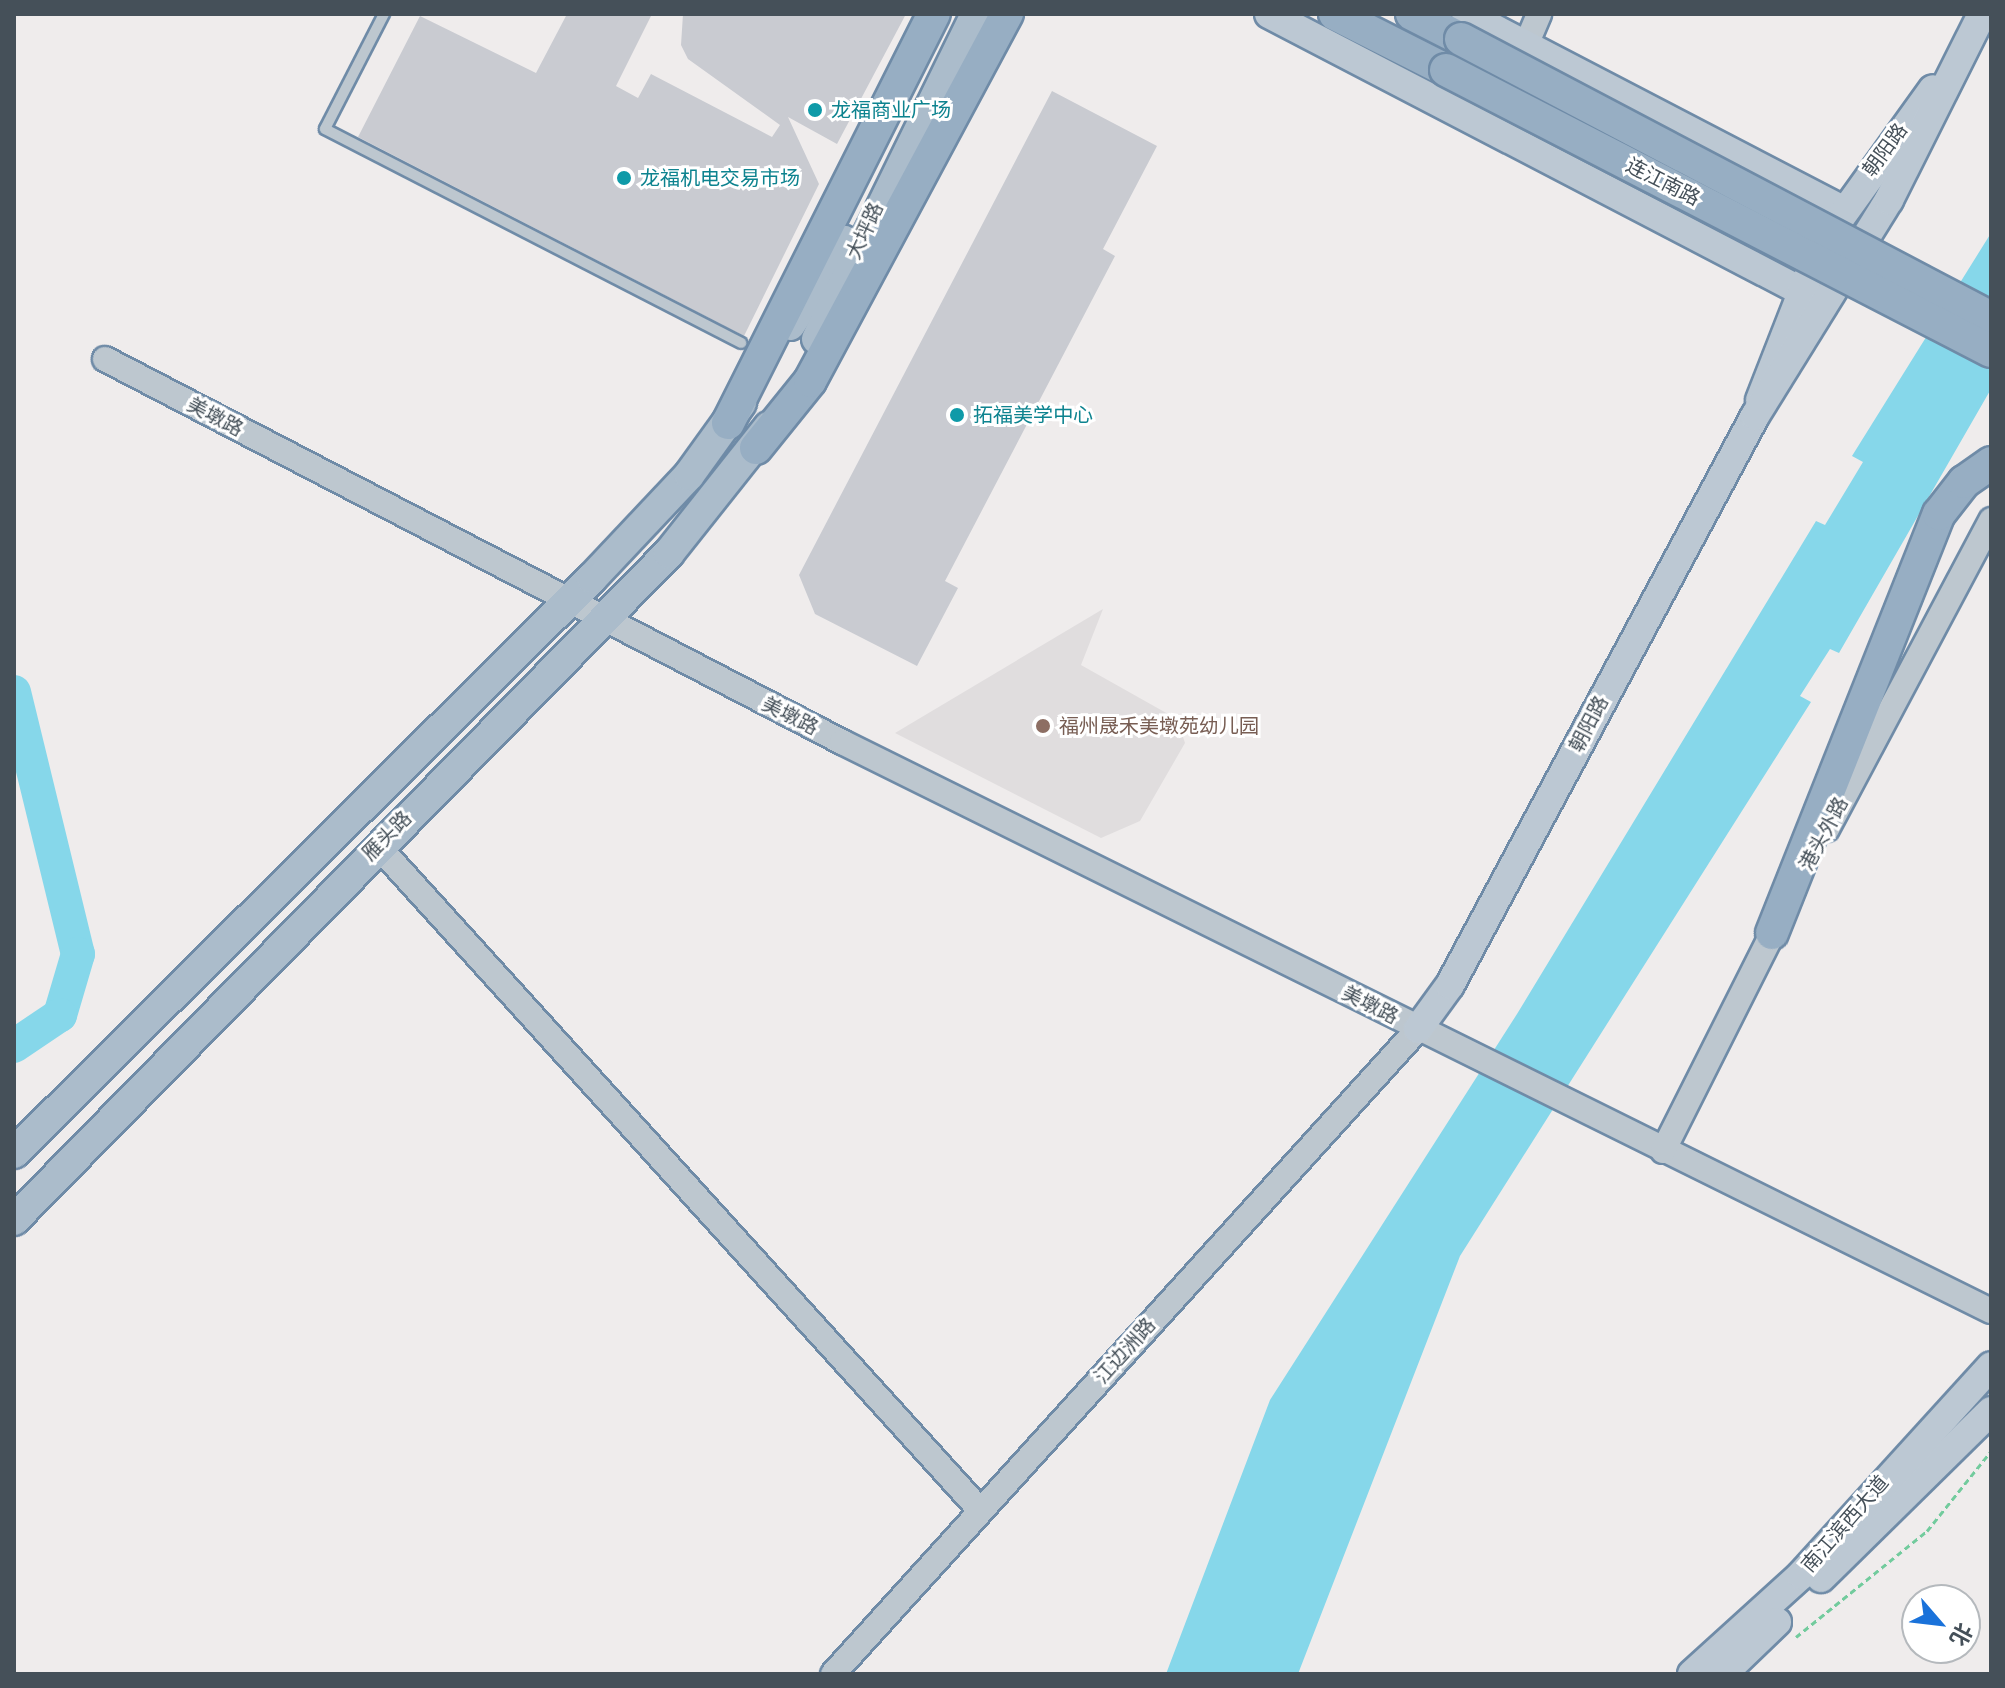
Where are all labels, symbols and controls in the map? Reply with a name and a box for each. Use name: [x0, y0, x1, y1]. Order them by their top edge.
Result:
place label: 龙福商业广场: [831, 98, 951, 122]
marker: 龙福商业广场: [806, 101, 824, 119]
street label: 朝阳路: [1858, 119, 1912, 181]
street label: 连江南路: [1622, 153, 1704, 211]
place label: 龙福机电交易市场: [640, 166, 800, 190]
marker: 龙福机电交易市场: [615, 169, 633, 187]
street label: 大坪路: [841, 199, 889, 263]
street label: 美墩路: [183, 392, 247, 442]
place label: 拓福美学中心: [973, 403, 1093, 427]
marker: 拓福美学中心: [948, 406, 966, 424]
street label: 美墩路: [758, 692, 822, 740]
street label: 朝阳路: [1564, 692, 1614, 756]
place label: 福州晟禾美墩苑幼儿园: [1059, 714, 1259, 738]
marker: 福州晟禾美墩苑幼儿园: [1034, 717, 1052, 735]
street label: 港头外路: [1795, 793, 1853, 875]
street label: 雁头路: [357, 806, 417, 866]
street label: 美墩路: [1338, 981, 1402, 1029]
street label: 江边洲路: [1089, 1313, 1161, 1389]
street label: 南江滨西大道: [1797, 1471, 1893, 1577]
north arrow: [1901, 1584, 1981, 1664]
text: 北: [1943, 1618, 1979, 1651]

